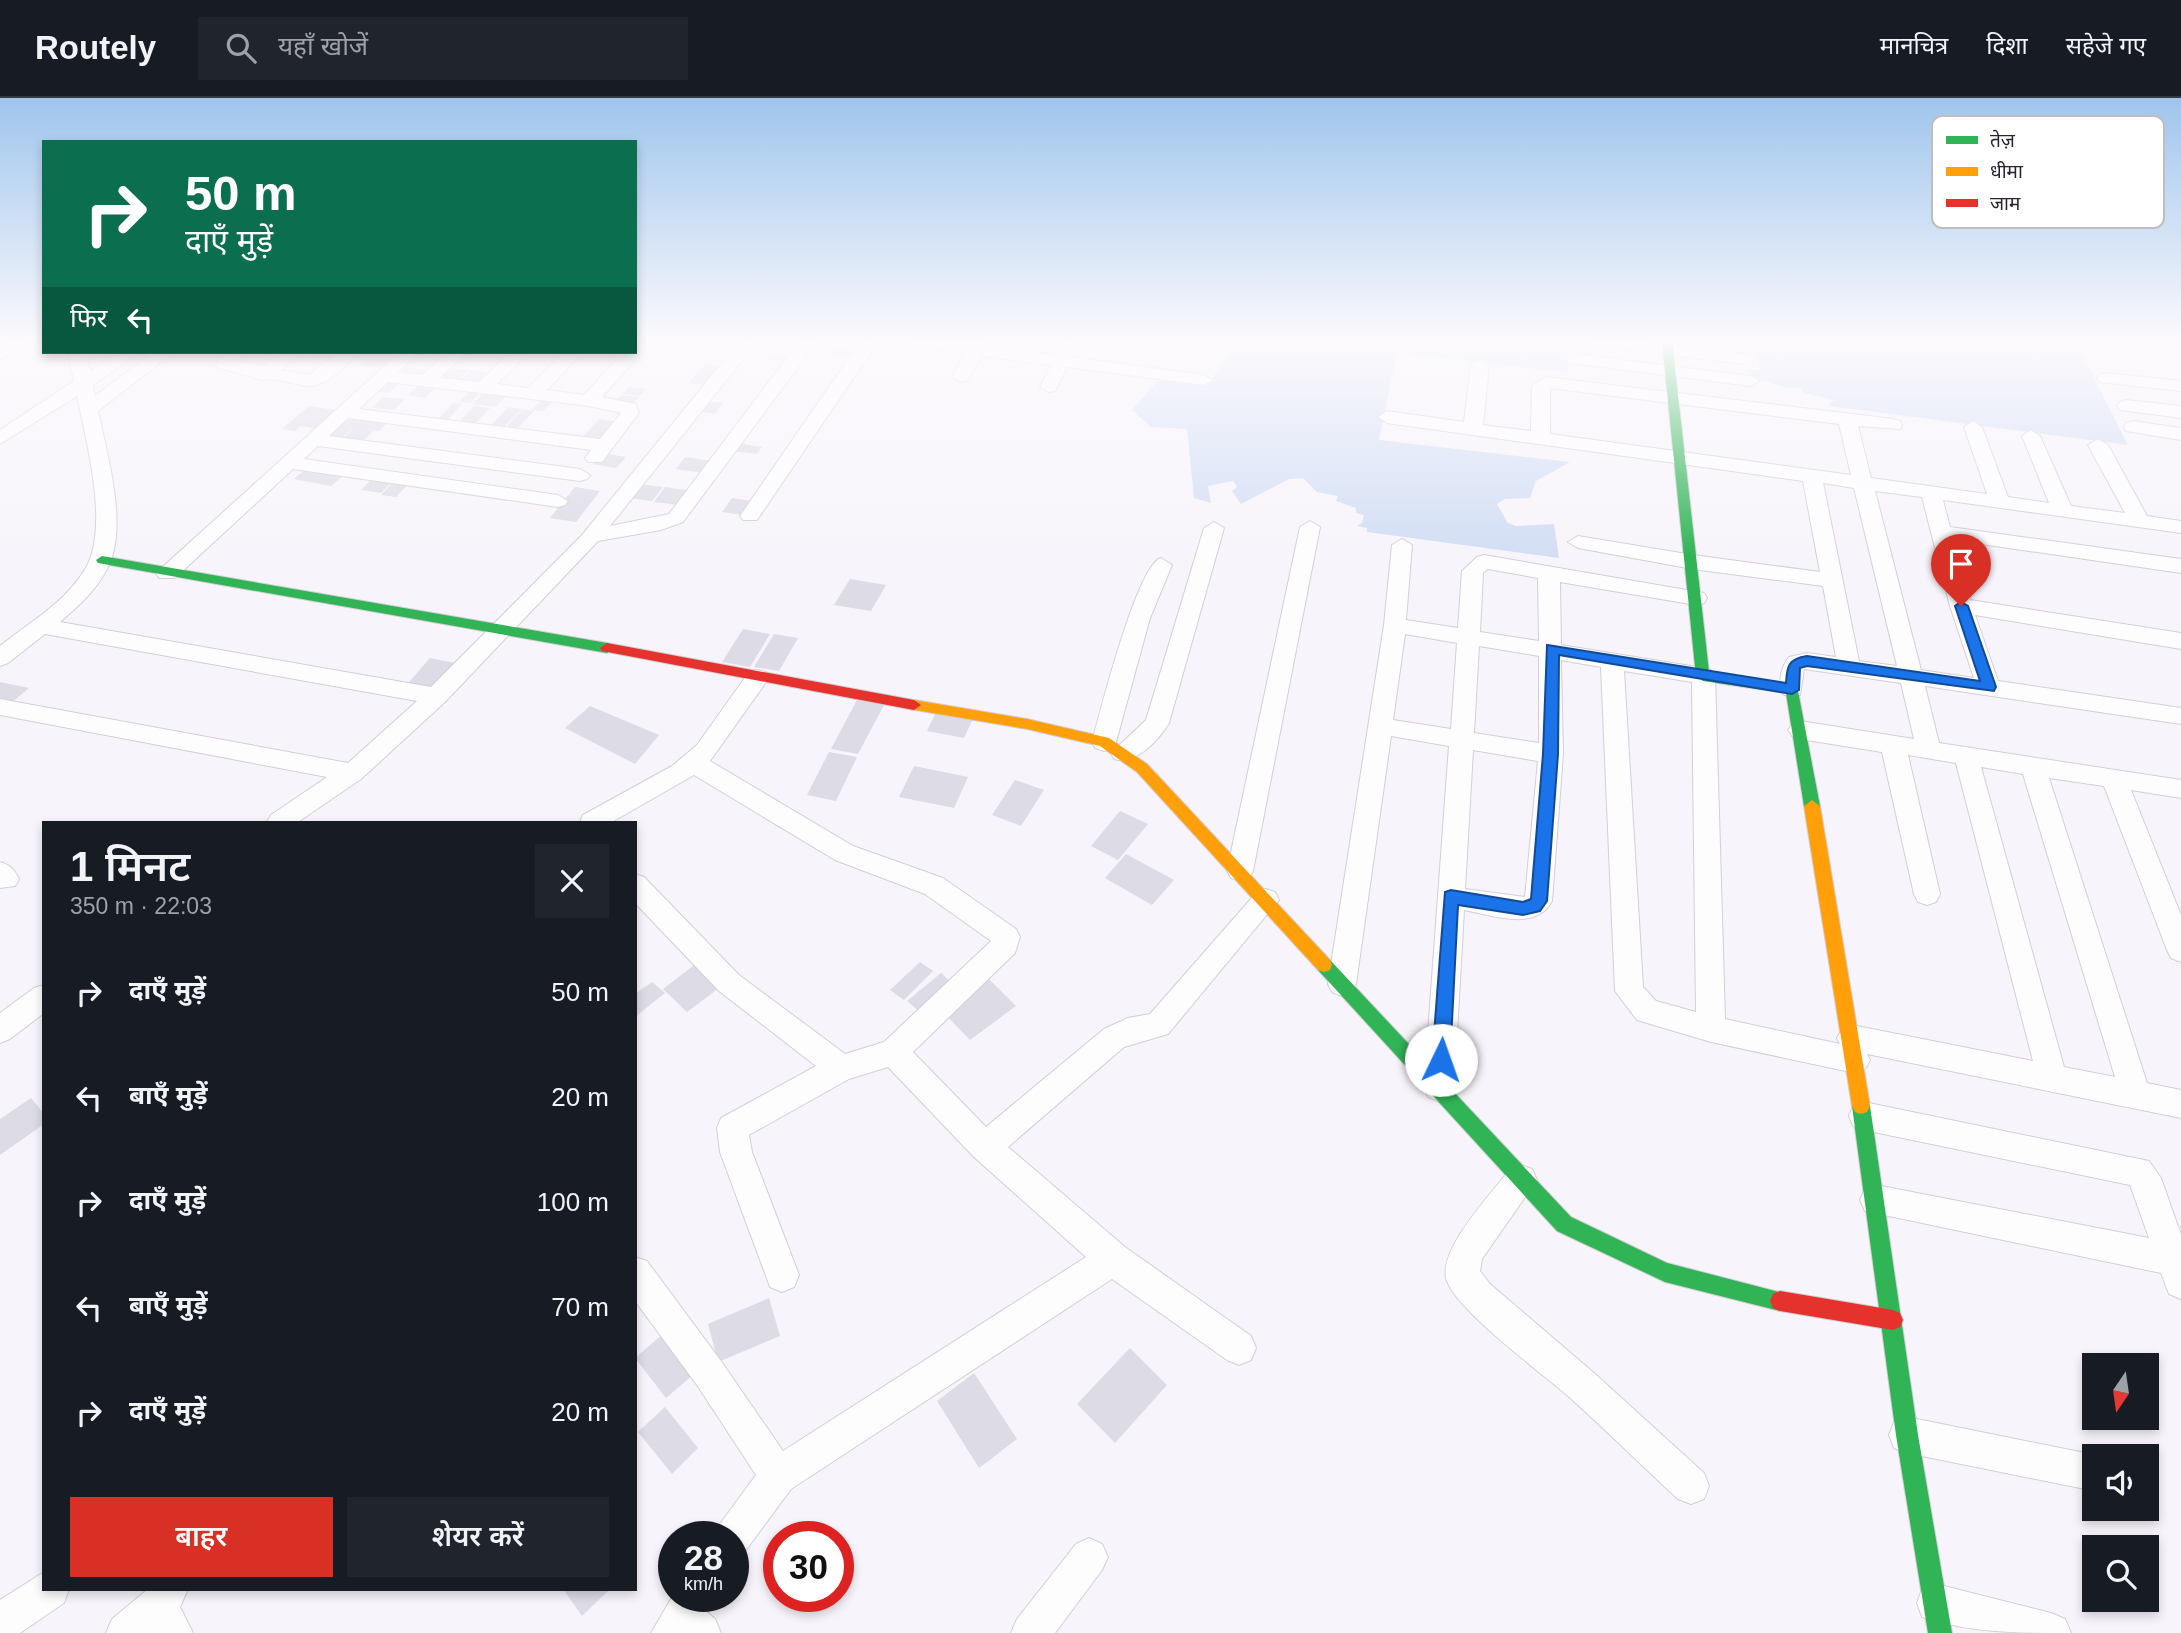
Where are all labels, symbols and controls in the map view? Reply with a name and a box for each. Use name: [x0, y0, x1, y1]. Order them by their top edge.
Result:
search box: [198, 17, 688, 80]
text: Routely: [35, 29, 156, 66]
icon: search: [222, 29, 260, 67]
text: यहाँ खोजें: [278, 31, 368, 61]
text: मानचित्र: [1880, 32, 1948, 59]
text: दिशा: [1986, 32, 2028, 59]
text: सहेजे गए: [2066, 32, 2146, 59]
legend: [1932, 116, 2164, 228]
text: तेज़: [1990, 129, 2016, 151]
text: धीमा: [1990, 161, 2024, 182]
text: 50 m: [185, 166, 297, 220]
icon: right: [70, 168, 161, 259]
text: जाम: [1990, 193, 2021, 214]
text: दाएँ मुड़ें: [185, 223, 273, 259]
icon: left: [121, 301, 159, 339]
text: फिर: [70, 303, 107, 333]
pin: [1931, 534, 1991, 606]
icon: arrive: [1942, 545, 1980, 583]
text: 1 मिनट: [70, 843, 190, 890]
button: close: [535, 844, 609, 918]
text: 350 m · 22:03: [70, 893, 212, 919]
icon: right: [70, 974, 108, 1012]
text: दाएँ मुड़ें: [129, 975, 206, 1005]
text: 50 m: [551, 977, 609, 1007]
position arrow: [1404, 1023, 1478, 1097]
icon: left: [70, 1079, 108, 1117]
text: बाएँ मुड़ें: [129, 1080, 208, 1110]
text: 20 m: [551, 1082, 609, 1112]
icon: right: [70, 1184, 108, 1222]
text: दाएँ मुड़ें: [129, 1185, 206, 1215]
text: 100 m: [537, 1187, 609, 1217]
icon: left: [70, 1289, 108, 1327]
text: बाएँ मुड़ें: [129, 1290, 208, 1320]
text: 70 m: [551, 1292, 609, 1322]
north arrow: [2082, 1353, 2160, 1430]
map controls: [2082, 1353, 2159, 1612]
icon: right: [70, 1394, 108, 1432]
text: दाएँ मुड़ें: [129, 1395, 206, 1425]
text: 20 m: [551, 1397, 609, 1427]
button: sound: [2082, 1444, 2159, 1521]
button: बाहर: [70, 1497, 333, 1577]
button: शेयर करें: [347, 1497, 609, 1577]
speed limit sign: 30: [763, 1521, 854, 1612]
button: search: [2082, 1535, 2159, 1612]
text: 28: [684, 1538, 723, 1577]
text: km/h: [684, 1574, 723, 1594]

